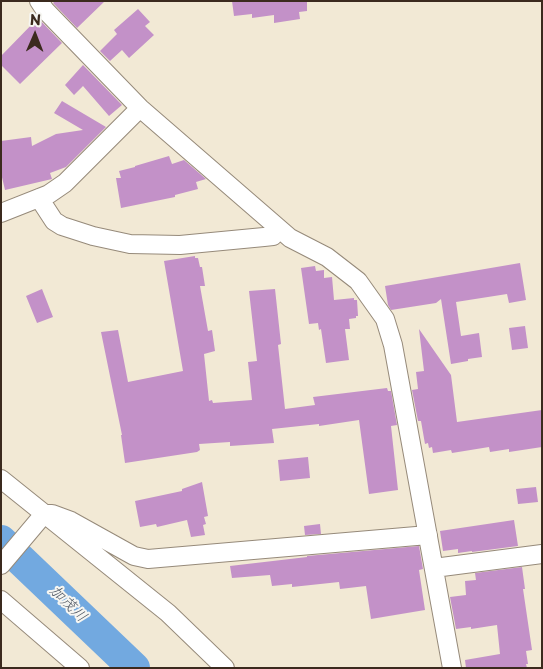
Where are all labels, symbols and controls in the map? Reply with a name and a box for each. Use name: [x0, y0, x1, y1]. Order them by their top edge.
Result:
text: N: [30, 9, 41, 30]
north arrow: [10, 10, 60, 60]
water label: 加茂川: [46, 582, 90, 626]

